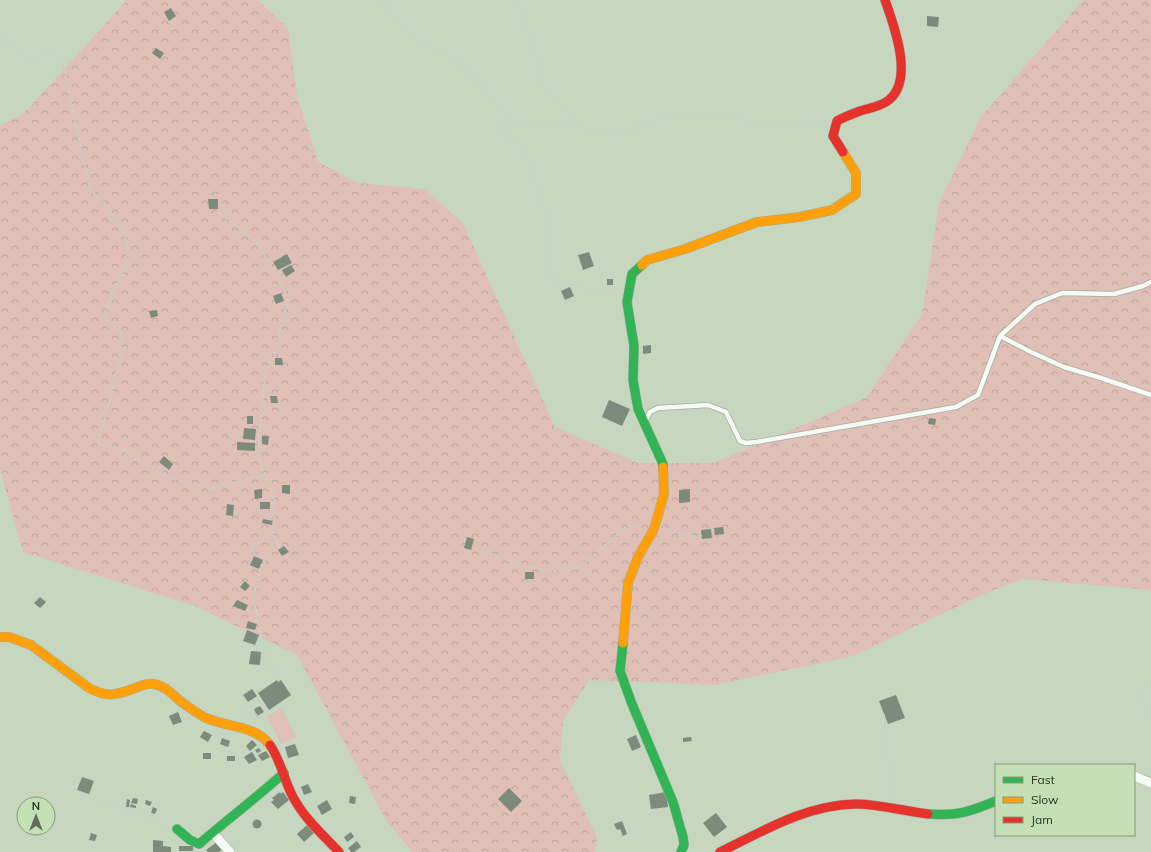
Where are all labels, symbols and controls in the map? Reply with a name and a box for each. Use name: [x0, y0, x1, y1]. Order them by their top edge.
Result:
legend: [995, 764, 1135, 836]
text: Fast: [1031, 772, 1055, 787]
text: Slow: [1031, 792, 1059, 807]
north arrow: [16, 796, 56, 836]
text: N: [32, 799, 40, 813]
text: Jam: [1031, 812, 1053, 827]

